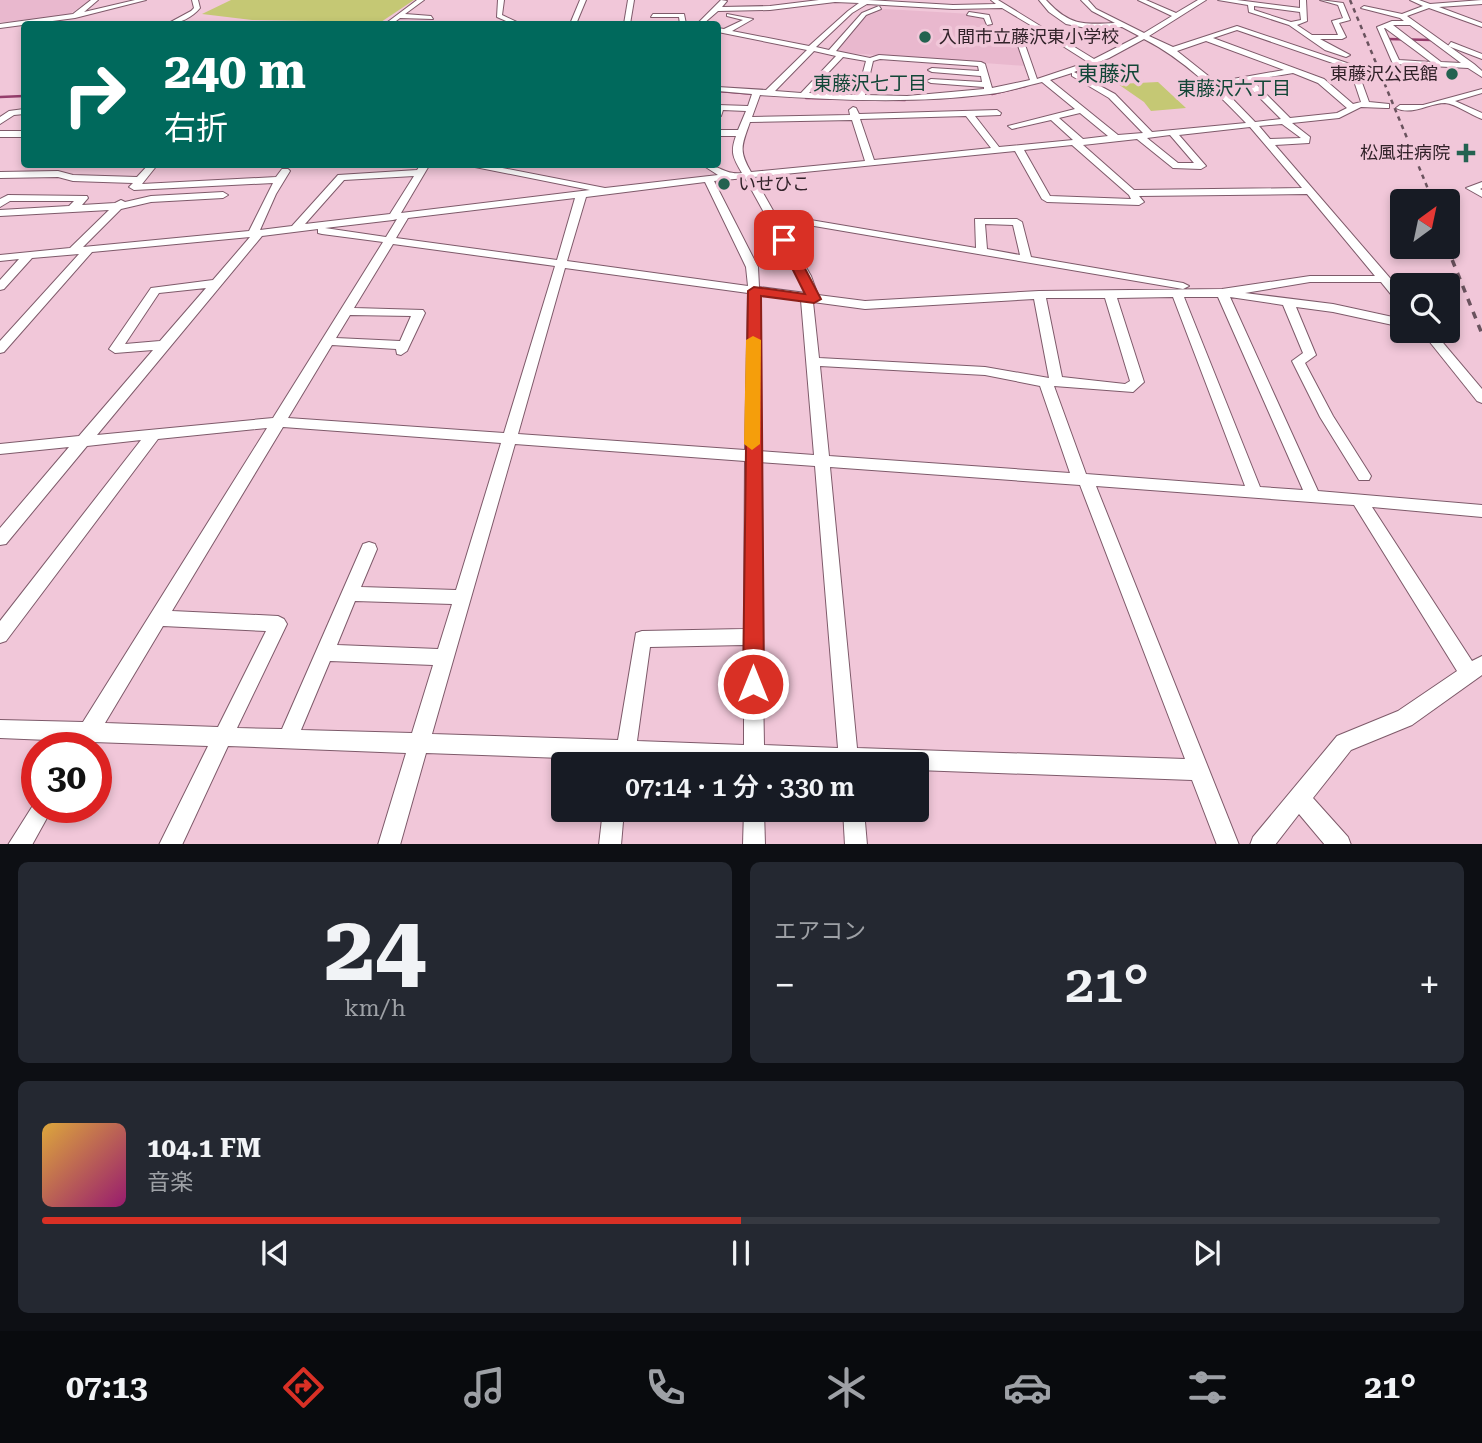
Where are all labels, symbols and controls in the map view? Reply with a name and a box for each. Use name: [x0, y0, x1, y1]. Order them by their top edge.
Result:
place label: 入間市立藤沢東小学校: [939, 26, 1119, 47]
marker: 入間市立藤沢東小学校: [917, 29, 933, 45]
text: 240 m: [164, 43, 306, 100]
icon: right: [49, 49, 140, 140]
district label: 東藤沢: [1078, 62, 1141, 86]
place label: 東藤沢公民館: [1330, 63, 1438, 84]
marker: 東藤沢公民館: [1444, 66, 1460, 82]
district label: 東藤沢七丁目: [813, 72, 927, 95]
district label: 東藤沢六丁目: [1177, 77, 1291, 100]
text: 右折: [164, 109, 228, 147]
place label: 松風荘病院: [1360, 142, 1450, 163]
marker: 松風荘病院: [1456, 143, 1476, 163]
place label: いせひこ: [738, 173, 810, 194]
marker: いせひこ: [716, 176, 732, 192]
north arrow: [1390, 189, 1460, 259]
map controls: [1390, 189, 1460, 343]
pin: [754, 210, 814, 270]
icon: arrive: [765, 221, 803, 259]
button: search: [1390, 273, 1460, 343]
position arrow: [716, 647, 790, 721]
speed limit sign: 30: [21, 732, 112, 823]
text: 07:14 · 1 分 · 330 m: [625, 772, 855, 802]
text: 24: [324, 896, 426, 1002]
text: エアコン: [774, 918, 866, 945]
text: 21°: [1065, 954, 1149, 1015]
text: −: [774, 963, 795, 1007]
text: +: [1419, 963, 1440, 1007]
text: km/h: [344, 995, 406, 1022]
text: 104.1 FM: [147, 1133, 261, 1163]
text: 音楽: [147, 1169, 193, 1196]
icon: previous: [256, 1234, 294, 1272]
icon: pause: [722, 1234, 760, 1272]
icon: next: [1188, 1234, 1226, 1272]
icon: directions: [279, 1363, 328, 1412]
icon: music: [460, 1363, 509, 1412]
icon: phone: [641, 1363, 690, 1412]
icon: climate: [822, 1363, 871, 1412]
icon: car: [1003, 1363, 1052, 1412]
icon: filters: [1183, 1363, 1232, 1412]
text: 07:13: [66, 1368, 148, 1406]
text: 21°: [1364, 1368, 1416, 1406]

